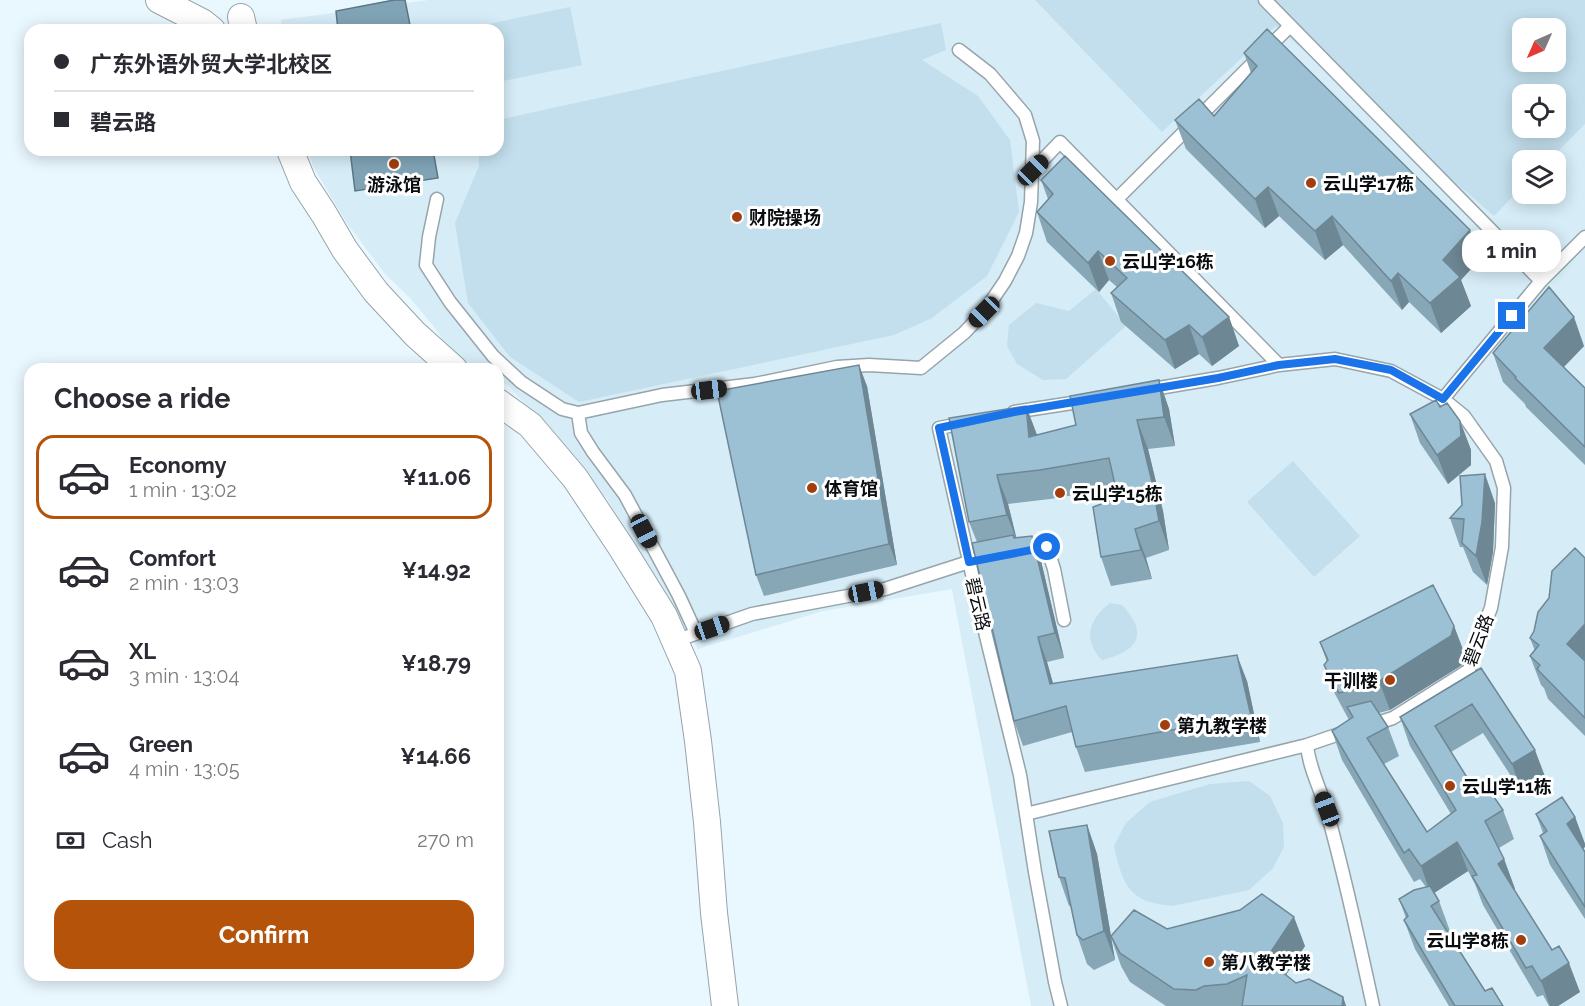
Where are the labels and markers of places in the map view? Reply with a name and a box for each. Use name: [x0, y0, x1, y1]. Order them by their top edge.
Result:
marker: 游泳馆: [387, 157, 401, 171]
place label: 云山学17栋: [1323, 173, 1414, 194]
place label: 游泳馆: [367, 174, 421, 195]
marker: 云山学17栋: [1304, 176, 1318, 190]
place label: 财院操场: [749, 207, 821, 228]
marker: 财院操场: [730, 210, 744, 224]
place label: 云山学16栋: [1122, 251, 1214, 272]
marker: 云山学16栋: [1103, 254, 1117, 268]
place label: 体育馆: [824, 478, 878, 499]
marker: 体育馆: [805, 481, 819, 495]
place label: 云山学15栋: [1072, 483, 1163, 504]
marker: 云山学15栋: [1053, 486, 1067, 500]
place label: 干训楼: [1324, 670, 1378, 691]
marker: 干训楼: [1383, 673, 1397, 687]
place label: 第九教学楼: [1177, 715, 1267, 736]
marker: 第九教学楼: [1158, 718, 1172, 732]
place label: 云山学11栋: [1462, 776, 1552, 797]
marker: 云山学11栋: [1443, 779, 1457, 793]
place label: 云山学8栋: [1426, 930, 1509, 951]
marker: 云山学8栋: [1514, 933, 1528, 947]
place label: 第八教学楼: [1221, 952, 1311, 973]
marker: 第八教学楼: [1202, 955, 1216, 969]

